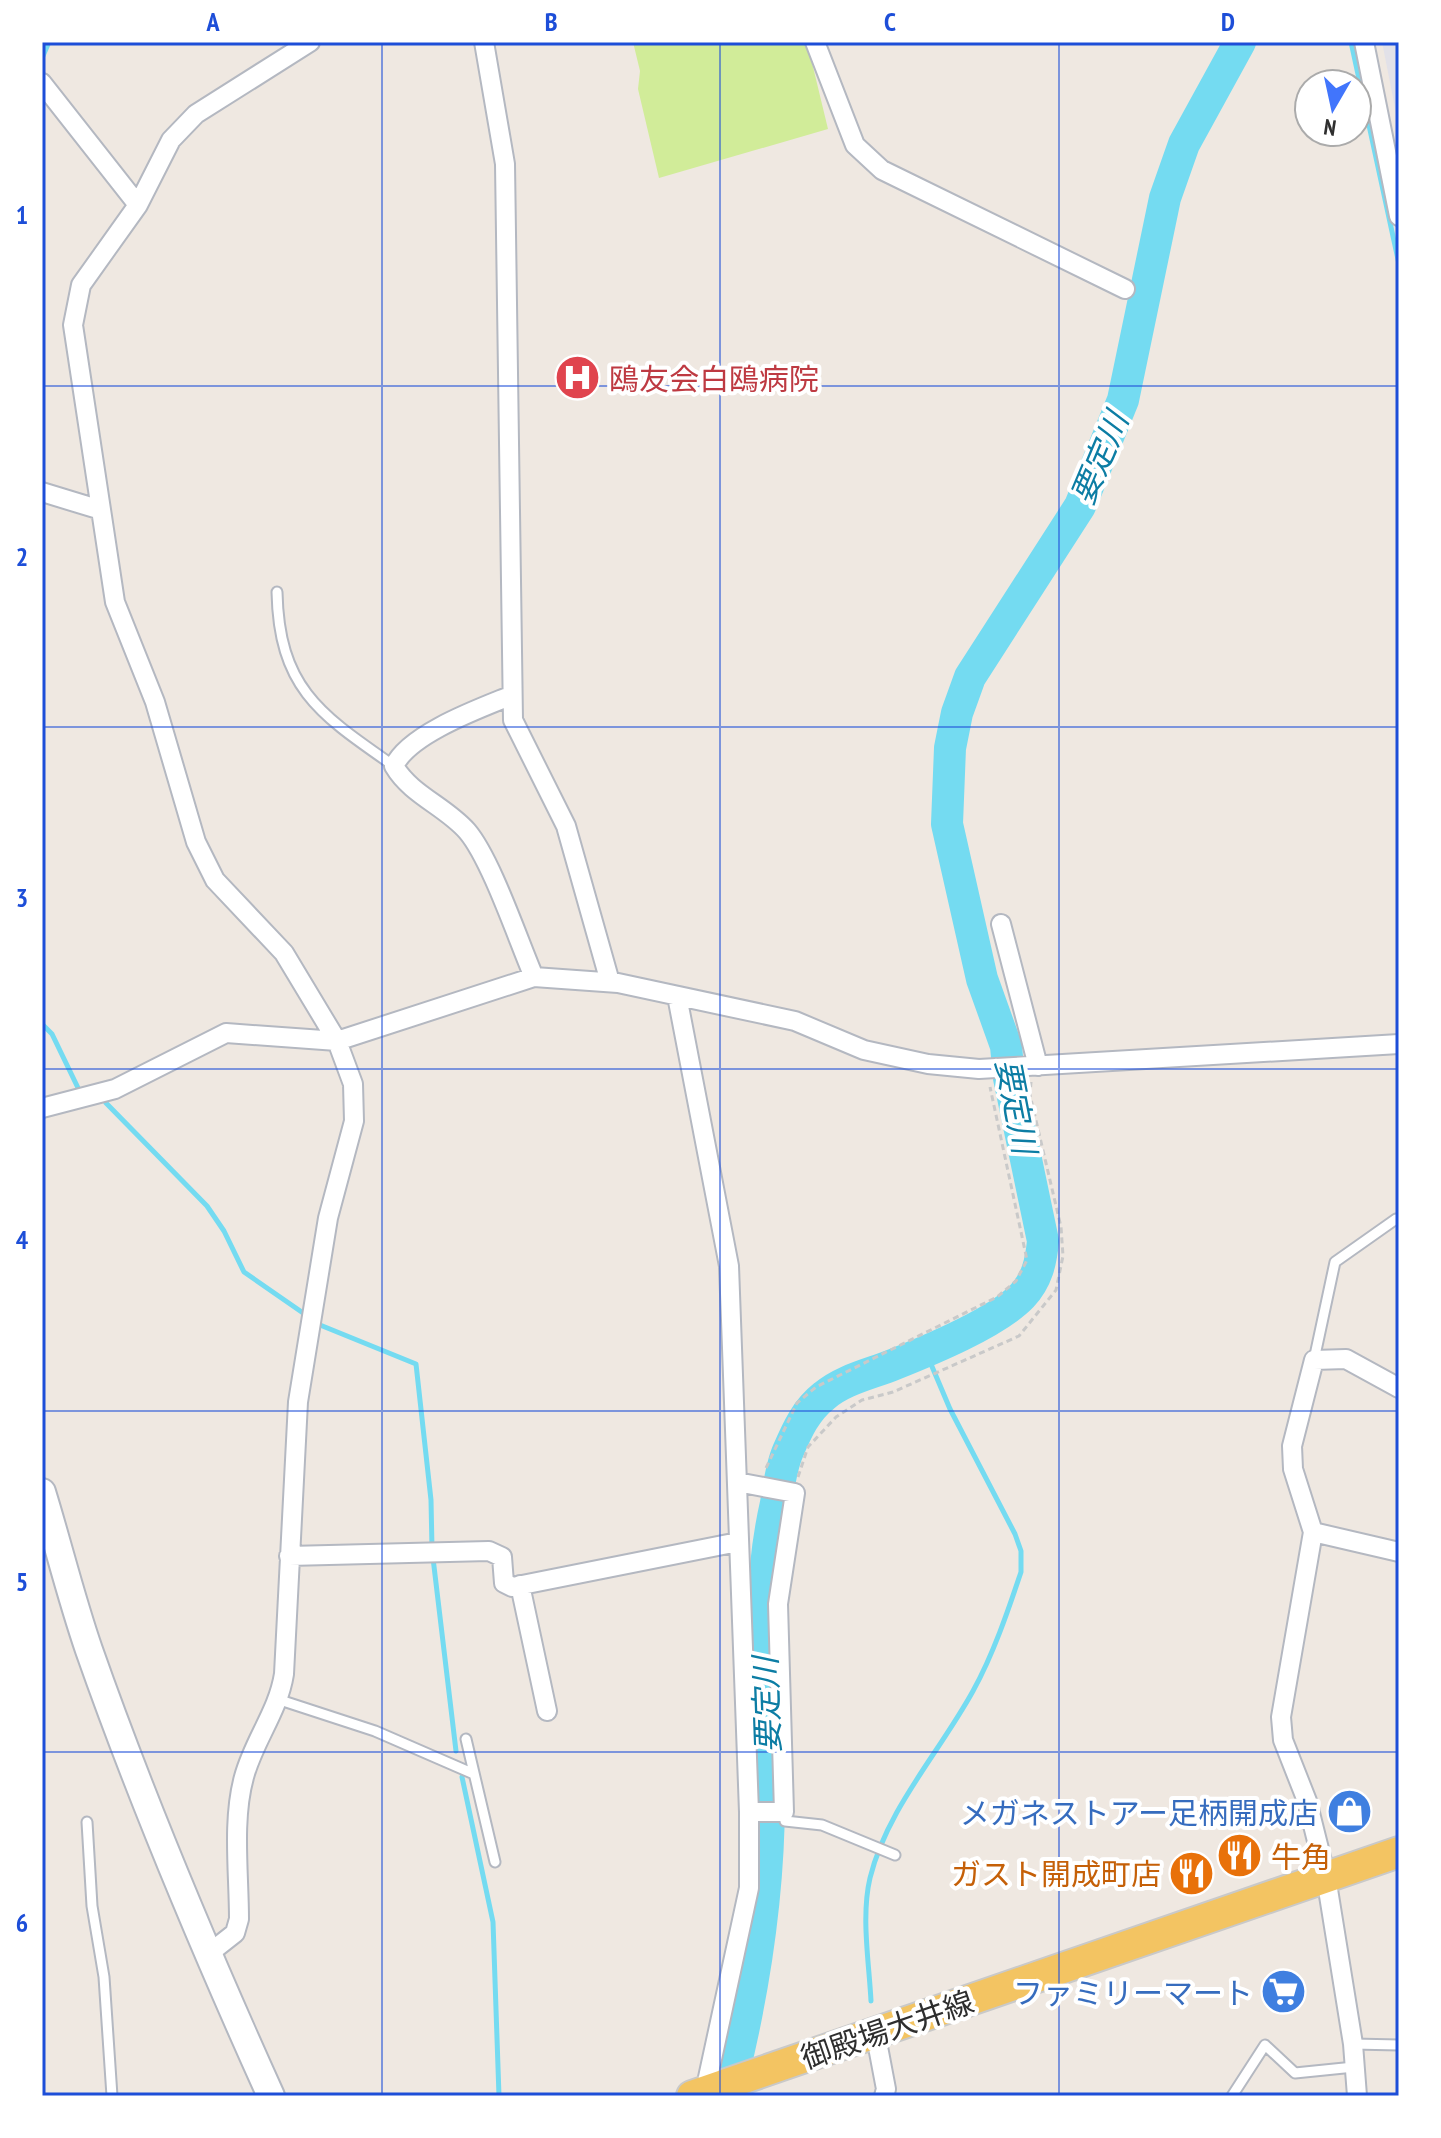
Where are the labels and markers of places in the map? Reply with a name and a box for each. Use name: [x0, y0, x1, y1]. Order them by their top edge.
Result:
hospital icon: 鴎友会白鴎病院: [554, 354, 602, 402]
place label: 鴎友会白鴎病院: [609, 359, 819, 398]
shop icon: メガネストアー足柄開成店: [1325, 1788, 1373, 1836]
place label: メガネストアー足柄開成店: [960, 1793, 1318, 1832]
restaurant icon: 牛角: [1216, 1832, 1264, 1880]
place label: 牛角: [1271, 1837, 1331, 1876]
restaurant icon: ガスト開成町店: [1168, 1849, 1216, 1897]
place label: ガスト開成町店: [951, 1854, 1161, 1893]
supermarket icon: ファミリーマート: [1260, 1968, 1308, 2016]
place label: ファミリーマート: [1013, 1973, 1253, 2012]

